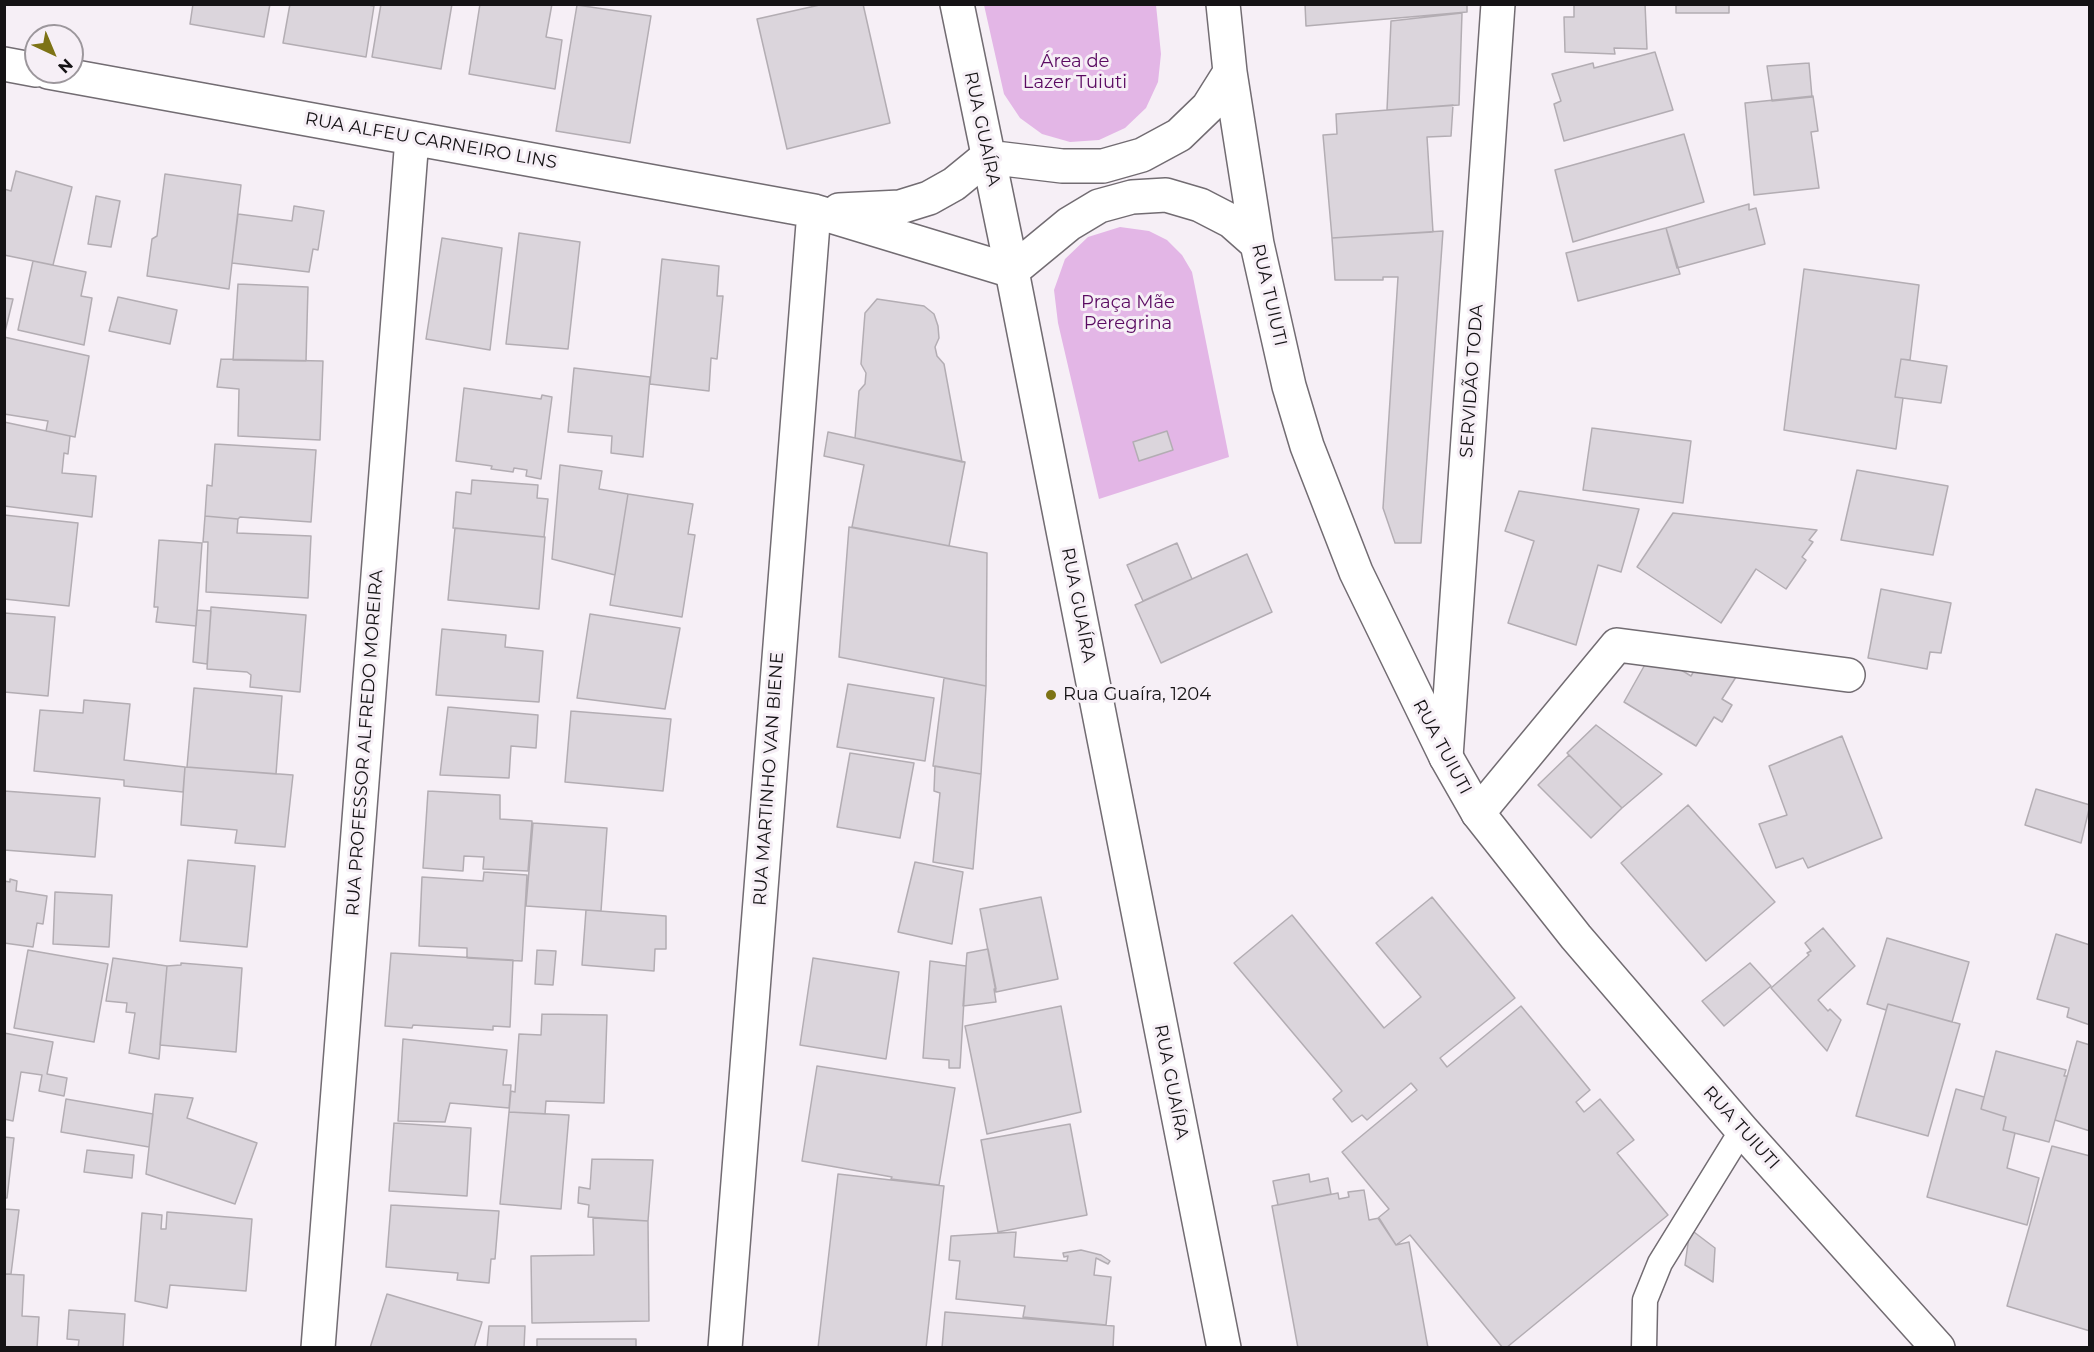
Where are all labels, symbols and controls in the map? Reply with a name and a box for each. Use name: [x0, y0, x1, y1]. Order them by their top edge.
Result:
north arrow: [24, 24, 84, 84]
park label: Área de Lazer Tuiuti: [1023, 51, 1127, 94]
text: N: [54, 55, 77, 77]
street label: RUA GUAÍRA: [959, 70, 1005, 188]
street label: RUA ALFEU CARNEIRO LINS: [303, 108, 559, 174]
street label: RUA TUIUTI: [1247, 242, 1291, 348]
park label: Praça Mãe Peregrina: [1081, 292, 1175, 334]
street label: SERVIDÃO TODA: [1456, 303, 1488, 459]
street label: RUA GUAÍRA: [1056, 546, 1100, 664]
street label: RUA PROFESSOR ALFREDO MOREIRA: [342, 569, 388, 917]
street label: RUA MARTINHO VAN BIENE: [749, 651, 789, 907]
place label: Rua Guaíra, 1204: [1063, 684, 1211, 706]
marker: Rua Guaíra, 1204: [1044, 688, 1058, 702]
street label: RUA TUIUTI: [1408, 696, 1476, 798]
street label: RUA GUAÍRA: [1149, 1023, 1193, 1141]
street label: RUA TUIUTI: [1698, 1082, 1784, 1174]

